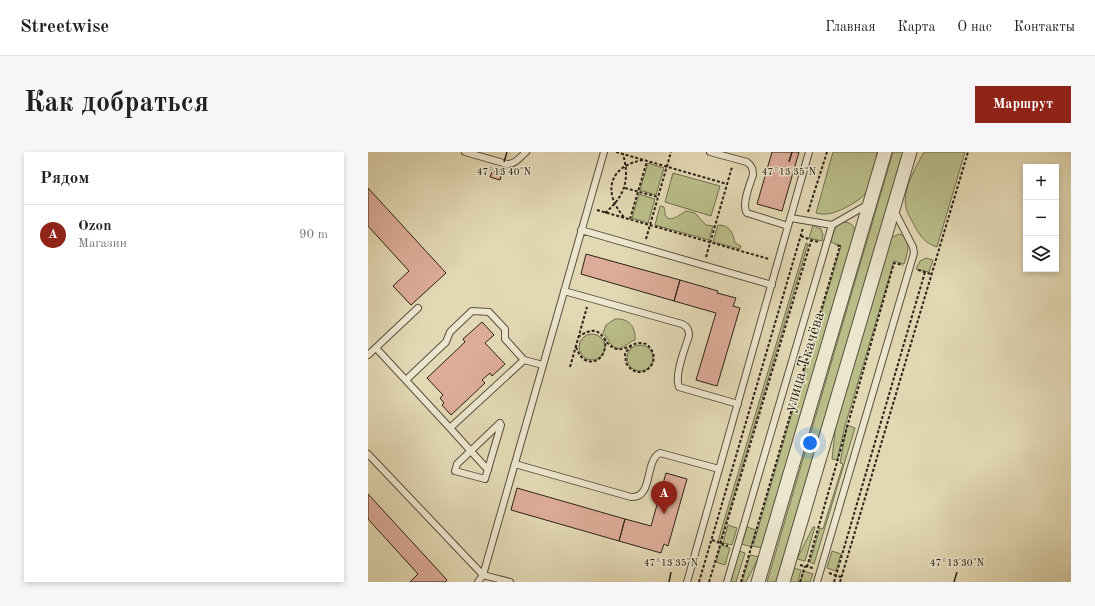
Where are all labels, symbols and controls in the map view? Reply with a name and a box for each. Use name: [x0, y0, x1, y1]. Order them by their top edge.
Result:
text: Streetwise: [20, 18, 109, 37]
text: Главная: [825, 20, 875, 34]
text: Карта: [897, 20, 935, 34]
text: О нас: [957, 20, 992, 34]
text: Контакты: [1014, 20, 1075, 34]
button: Маршрут: [975, 86, 1071, 123]
text: Как добраться: [24, 90, 209, 118]
map controls: [1023, 164, 1059, 272]
button: +: [1023, 164, 1059, 200]
text: 47°13'40"N: [477, 167, 532, 177]
text: 47°13'35"N: [762, 167, 817, 177]
text: Рядом: [40, 170, 89, 187]
button: −: [1023, 200, 1059, 236]
text: Ozon: [78, 219, 111, 234]
text: A: [48, 228, 58, 241]
text: 90 m: [299, 228, 328, 241]
button: layers: [1023, 236, 1059, 272]
text: Магазин: [78, 237, 127, 250]
street label: улица Ткачёва: [782, 310, 828, 414]
your location: [800, 433, 820, 453]
pin: A: [651, 481, 677, 514]
text: 47°13'35"N: [644, 558, 699, 568]
text: 47°13'30"N: [930, 558, 985, 568]

